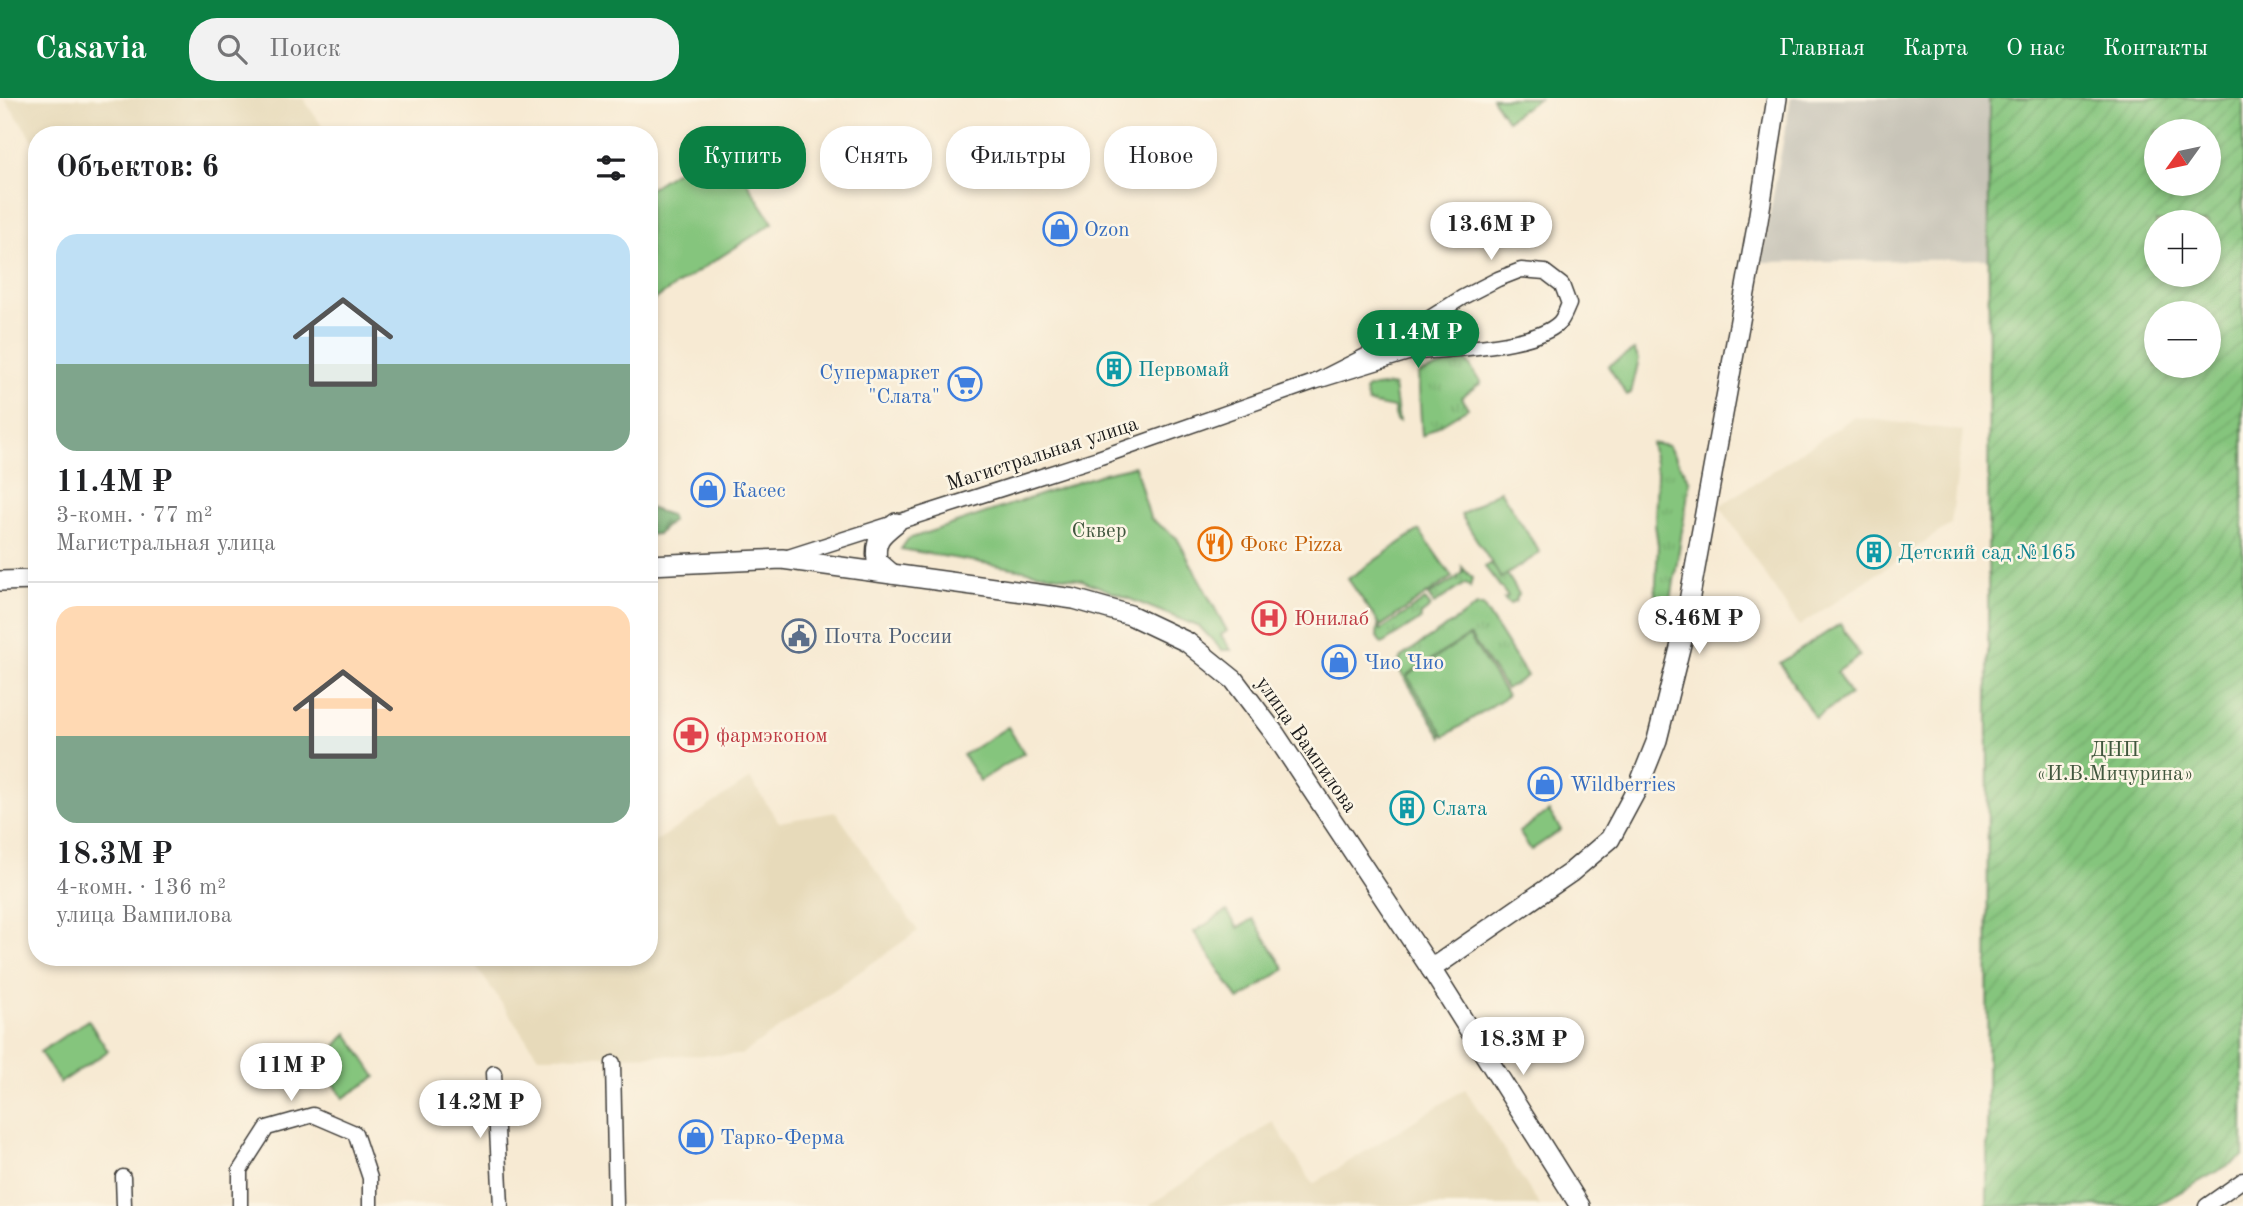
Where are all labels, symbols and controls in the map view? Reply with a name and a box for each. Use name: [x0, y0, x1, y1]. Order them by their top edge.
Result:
search box: [189, 18, 679, 81]
icon: search: [213, 30, 251, 68]
text: Casavia: [35, 33, 147, 66]
text: Поиск: [269, 36, 341, 62]
text: Главная: [1779, 37, 1865, 61]
text: Карта: [1903, 37, 1968, 61]
text: О нас: [2006, 37, 2065, 61]
text: Контакты: [2103, 37, 2208, 61]
north arrow: [2144, 119, 2221, 196]
map controls: [2144, 119, 2221, 378]
chip: Купить: [679, 126, 806, 189]
chip: Снять: [820, 126, 932, 189]
chip: Фильтры: [946, 126, 1090, 189]
chip: Новое: [1104, 126, 1217, 189]
icon: filters: [592, 149, 630, 187]
text: Объектов: 6: [56, 153, 219, 183]
pin: 13.6M ₽: [1426, 202, 1556, 262]
shop icon: Ozon: [1041, 210, 1079, 248]
button: +: [2144, 210, 2221, 287]
text: 13.6M ₽: [1446, 213, 1536, 236]
place label: Ozon: [1084, 220, 1130, 241]
icon: home: [280, 279, 406, 405]
button: −: [2144, 301, 2221, 378]
pin: 11.4M ₽: [1353, 310, 1483, 370]
text: 11.4M ₽: [1373, 321, 1463, 344]
building icon: Первомай: [1095, 350, 1133, 388]
place label: Первомай: [1138, 360, 1229, 381]
place label: Супермаркет "Слата": [819, 363, 940, 408]
supermarket icon: Супермаркет "Слата": [946, 365, 984, 403]
street label: Магистральная улица: [944, 413, 1141, 495]
text: 11.4M ₽: [56, 468, 173, 498]
shop icon: Касес: [689, 471, 727, 509]
place label: Касес: [732, 481, 786, 502]
text: 3-комн. · 77 m²: [56, 504, 213, 527]
park label: Сквер: [1071, 521, 1127, 542]
restaurant icon: Фокс Pizza: [1196, 525, 1234, 563]
text: Магистральная улица: [56, 532, 276, 555]
building icon: Детский сад №165: [1855, 533, 1893, 571]
place label: Фокс Pizza: [1240, 535, 1342, 556]
place label: Детский сад №165: [1898, 543, 2076, 564]
pin: 8.46M ₽: [1634, 596, 1764, 656]
hospital icon: Юнилаб: [1250, 599, 1288, 637]
text: 8.46M ₽: [1654, 607, 1744, 630]
place label: Юнилаб: [1294, 609, 1369, 630]
public building icon: Почта России: [780, 617, 818, 655]
place label: Почта России: [824, 627, 952, 648]
shop icon: Чио Чио: [1320, 643, 1358, 681]
icon: home: [280, 651, 406, 777]
place label: Чио Чио: [1364, 653, 1444, 674]
street label: улица Вампилова: [1251, 673, 1360, 817]
pharmacy icon: фармэконом: [672, 716, 710, 754]
place label: фармэконом: [716, 726, 828, 747]
park label: ДНП «И.В.Мичурина»: [2036, 740, 2194, 785]
shop icon: Wildberries: [1526, 765, 1564, 803]
place label: Wildberries: [1570, 775, 1676, 796]
building icon: Слата: [1388, 789, 1426, 827]
place label: Слата: [1432, 799, 1487, 820]
text: 18.3M ₽: [56, 840, 173, 870]
text: 4-комн. · 136 m²: [56, 876, 226, 899]
text: улица Вампилова: [56, 904, 232, 927]
pin: 18.3M ₽: [1458, 1018, 1588, 1077]
text: 18.3M ₽: [1478, 1028, 1568, 1051]
pin: 11M ₽: [242, 1044, 340, 1103]
text: 11M ₽: [256, 1054, 326, 1077]
pin: 14.2M ₽: [415, 1080, 545, 1140]
text: 14.2M ₽: [435, 1091, 525, 1114]
shop icon: Тарко-Ферма: [677, 1118, 715, 1156]
place label: Тарко-Ферма: [720, 1128, 845, 1149]

